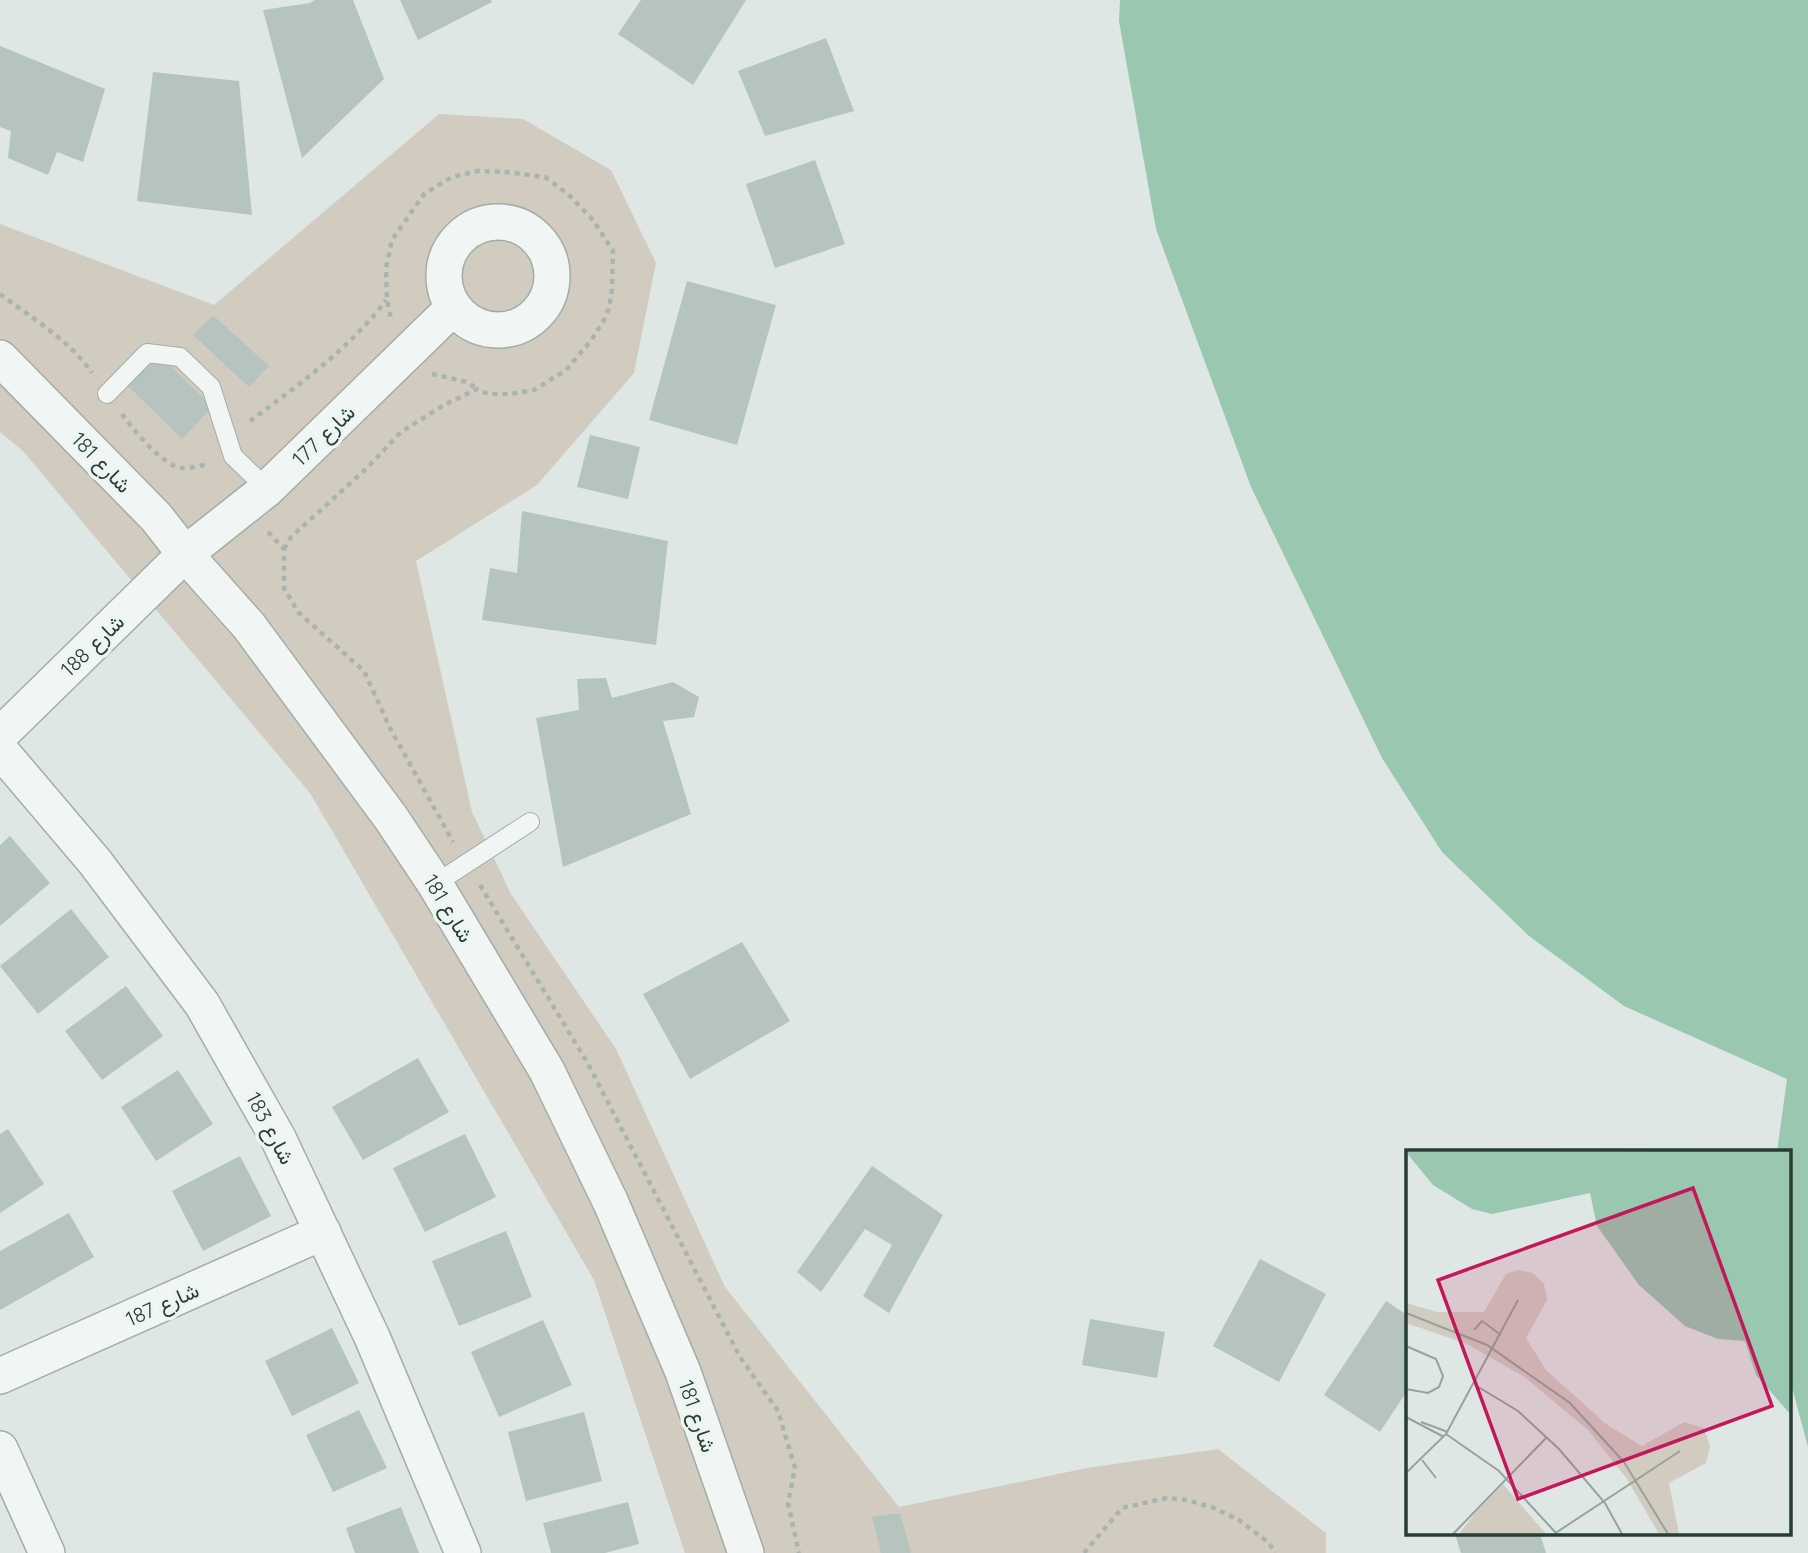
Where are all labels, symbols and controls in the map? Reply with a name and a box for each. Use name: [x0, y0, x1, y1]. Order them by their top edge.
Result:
street label: شارع 177: [286, 399, 361, 473]
street label: شارع 181: [65, 426, 137, 499]
street label: شارع 188: [55, 608, 131, 683]
street label: شارع 181: [417, 869, 479, 948]
street label: شارع 183: [239, 1087, 301, 1170]
inset map: [1406, 1150, 1790, 1536]
street label: شارع 187: [121, 1276, 203, 1333]
street label: شارع 181: [672, 1376, 722, 1456]

